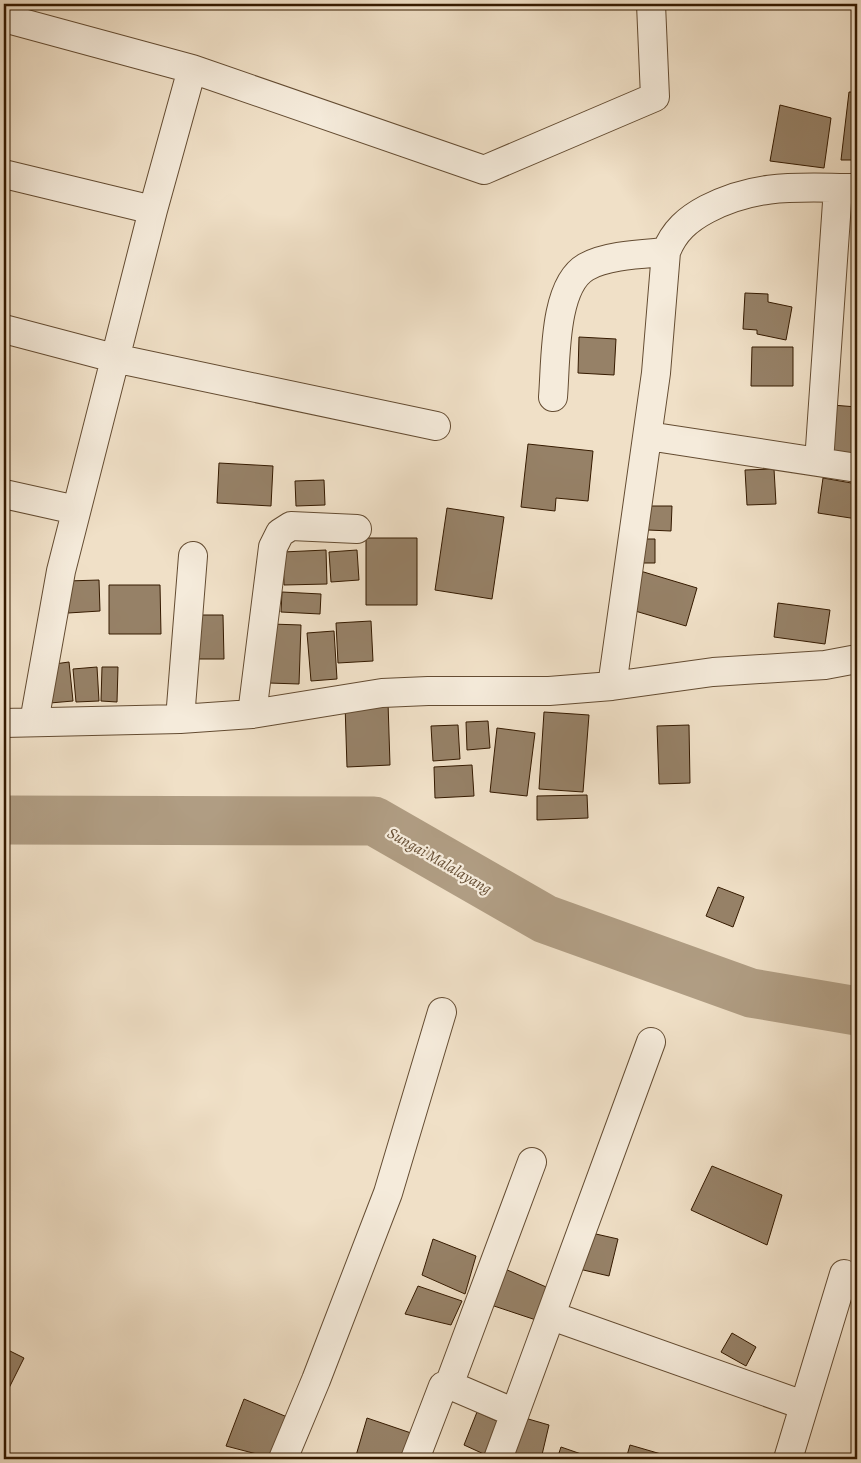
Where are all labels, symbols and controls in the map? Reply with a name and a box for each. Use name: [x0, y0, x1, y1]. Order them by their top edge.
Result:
water label: Sungai Malalayang: [383, 822, 496, 900]

